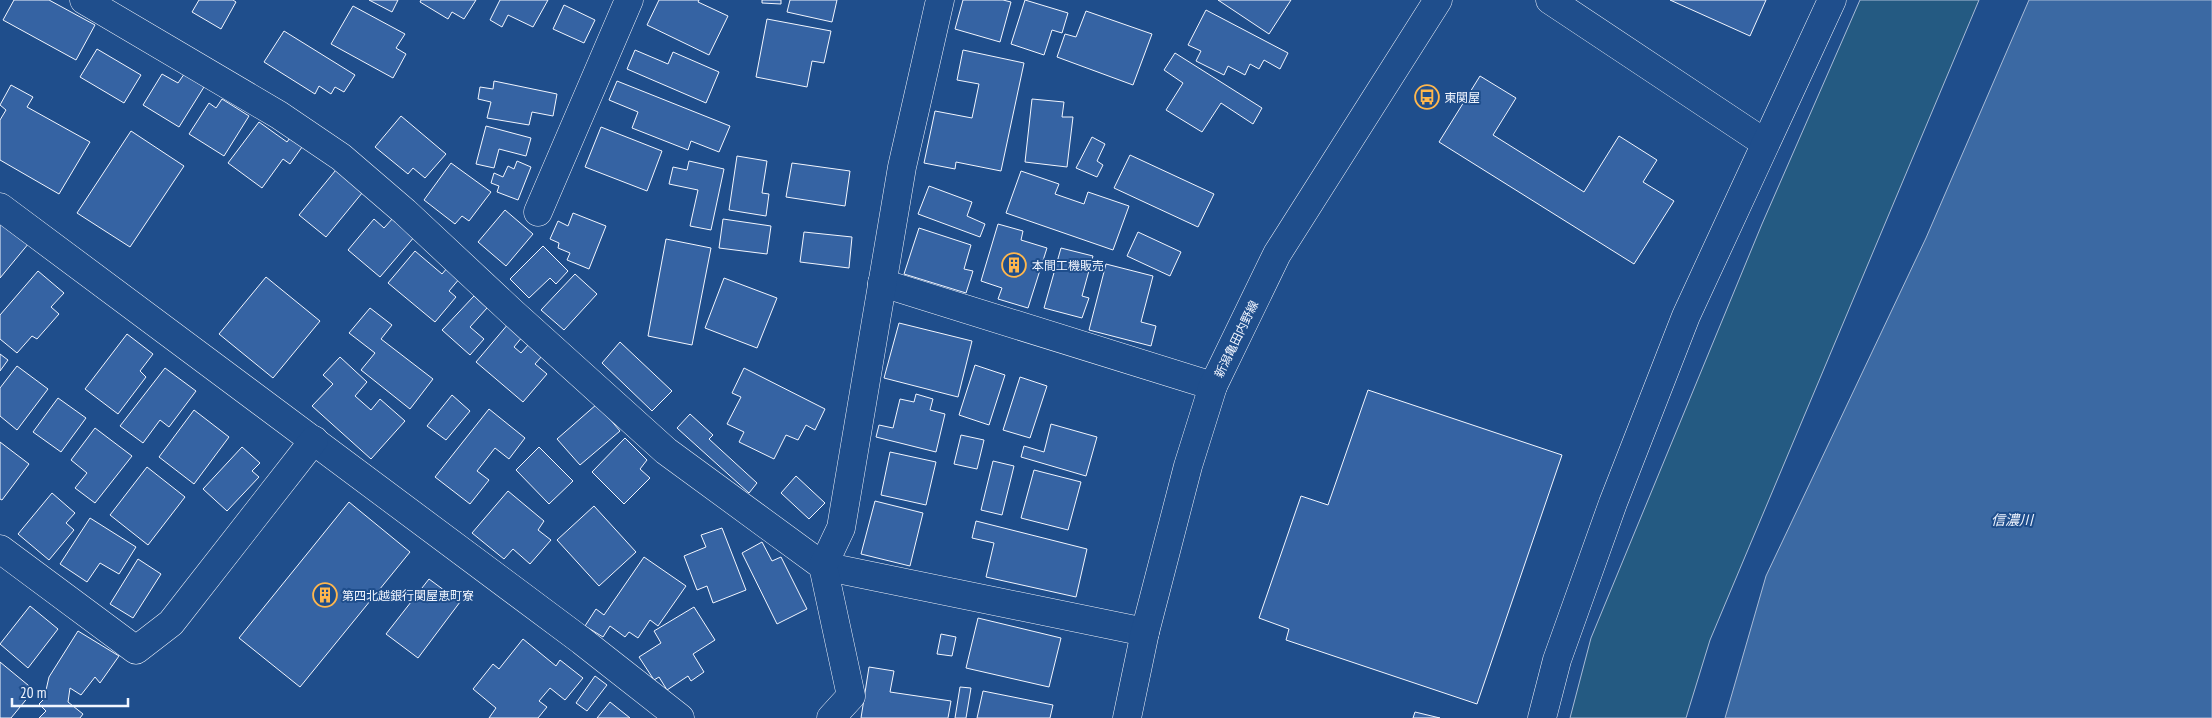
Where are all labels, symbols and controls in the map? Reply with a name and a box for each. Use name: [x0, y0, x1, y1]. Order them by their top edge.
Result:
bus stop icon: 東関屋: [1414, 84, 1440, 110]
place label: 東関屋: [1444, 90, 1480, 105]
building icon: 本間工機販売: [1001, 252, 1027, 278]
place label: 本間工機販売: [1032, 258, 1104, 273]
street label: 新潟亀田内野線: [1211, 298, 1261, 380]
water label: 信濃川: [1991, 511, 2035, 529]
building icon: 第四北越銀行関屋恵町寮: [312, 582, 338, 608]
place label: 第四北越銀行関屋恵町寮: [342, 588, 474, 603]
scale bar: [12, 676, 129, 708]
text: 20 m: [20, 683, 46, 702]

